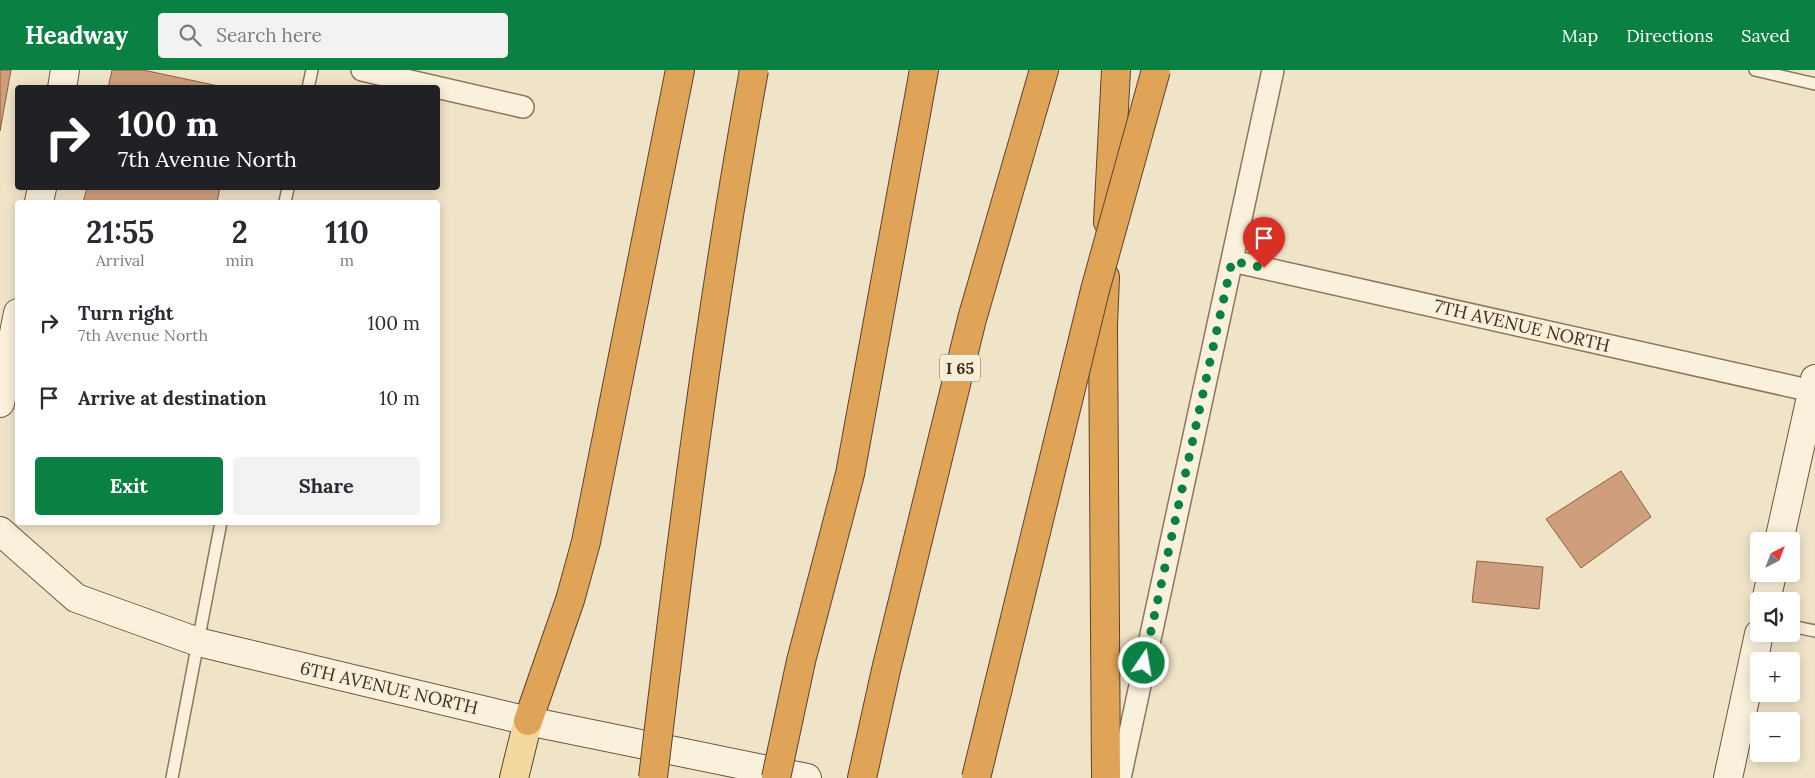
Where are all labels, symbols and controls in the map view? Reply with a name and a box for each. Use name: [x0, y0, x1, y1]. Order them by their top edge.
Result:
search box: [158, 13, 508, 58]
text: Headway: [25, 20, 128, 51]
icon: search: [176, 21, 204, 49]
text: Search here: [216, 23, 322, 47]
text: Map: [1562, 24, 1598, 47]
text: Directions: [1626, 24, 1713, 47]
text: Saved: [1741, 24, 1790, 47]
text: 100 m: [118, 101, 218, 146]
icon: right: [35, 105, 100, 170]
text: 7th Avenue North: [118, 145, 297, 173]
text: 21:55: [86, 213, 154, 251]
text: 2: [232, 213, 248, 251]
text: 110: [325, 213, 369, 251]
pin: [1243, 217, 1285, 268]
icon: arrive: [1250, 224, 1278, 252]
text: Arrival: [96, 250, 145, 270]
text: min: [226, 250, 254, 270]
text: m: [340, 250, 354, 270]
street label: 7TH AVENUE NORTH: [1432, 294, 1612, 357]
text: Turn right: [78, 301, 174, 325]
icon: right: [35, 309, 63, 337]
text: 100 m: [368, 311, 420, 335]
text: 7th Avenue North: [78, 325, 208, 345]
road number: I 65: [940, 354, 980, 382]
icon: arrive: [35, 384, 63, 412]
text: Arrive at destination: [78, 386, 267, 410]
text: 10 m: [379, 386, 420, 410]
button: Exit: [35, 457, 223, 515]
button: Share: [233, 457, 420, 515]
north arrow: [1750, 532, 1800, 582]
map controls: [1750, 532, 1800, 762]
button: sound: [1750, 592, 1800, 642]
position arrow: [1117, 636, 1169, 688]
button: +: [1750, 652, 1800, 702]
street label: 6TH AVENUE NORTH: [298, 656, 480, 719]
button: −: [1750, 712, 1800, 762]

